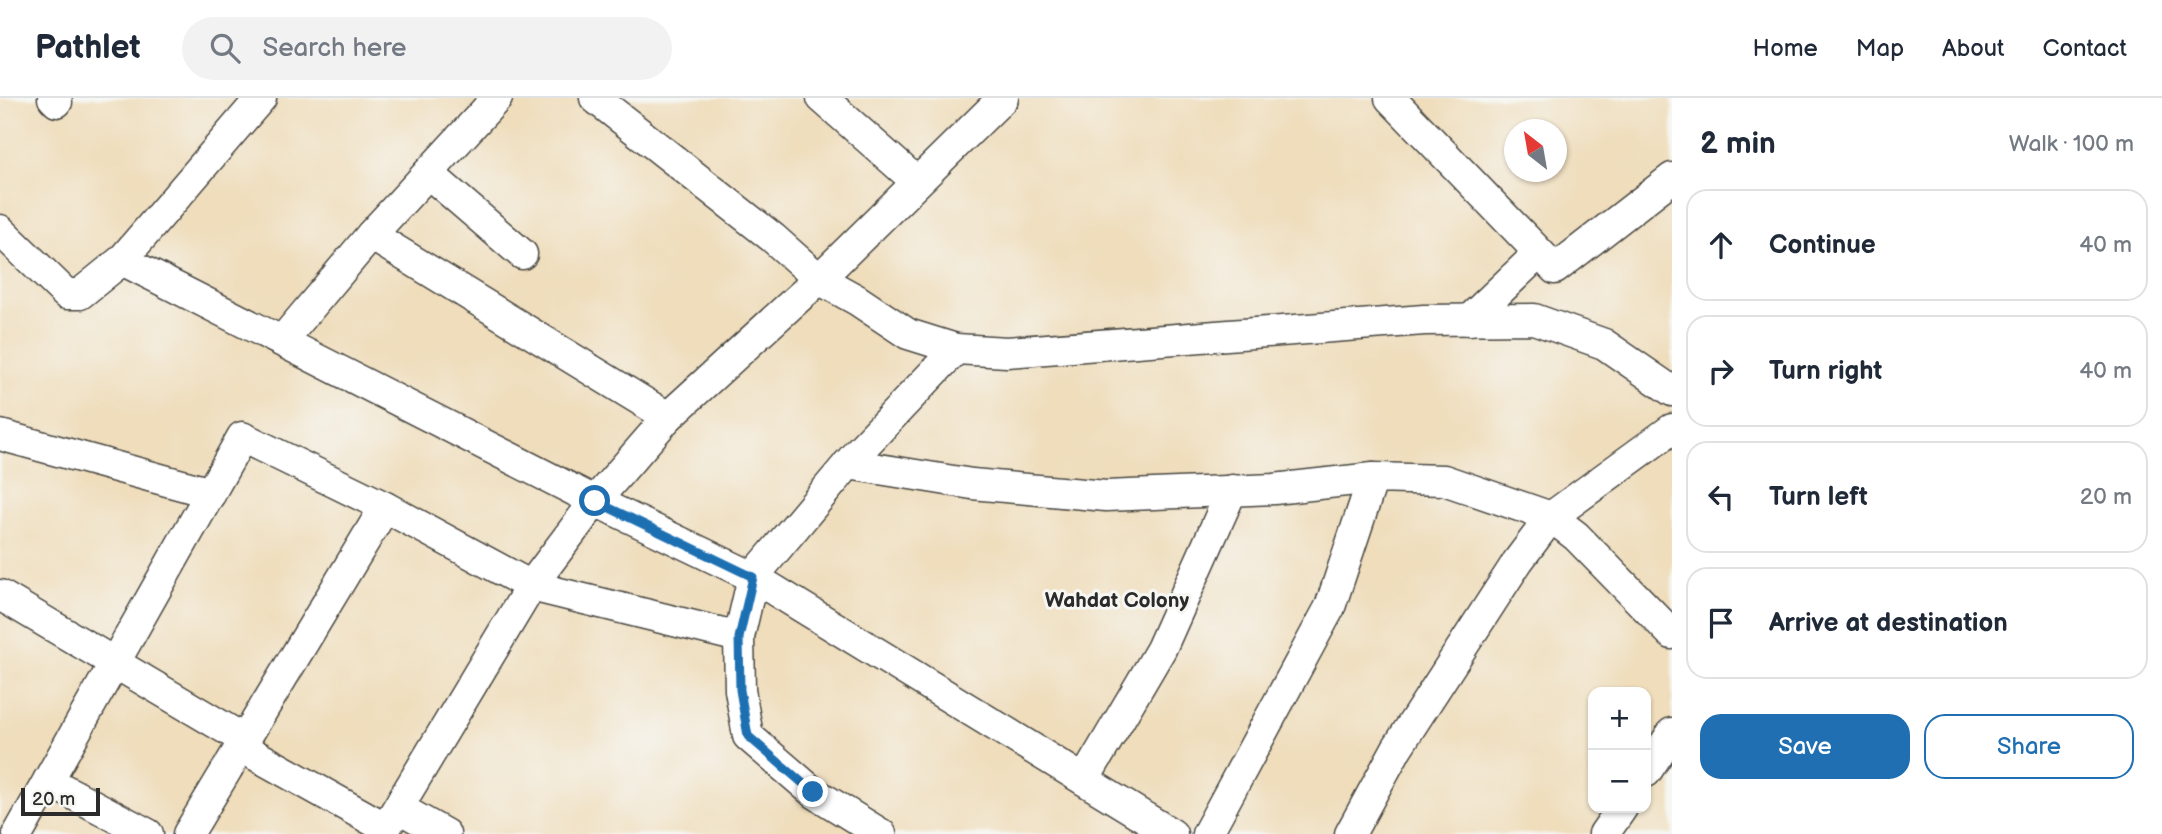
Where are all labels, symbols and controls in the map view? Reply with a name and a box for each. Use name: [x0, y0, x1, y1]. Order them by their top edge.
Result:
search box: [182, 17, 672, 80]
text: Pathlet: [35, 28, 140, 68]
icon: search: [206, 29, 244, 67]
text: Search here: [262, 33, 406, 64]
text: Home: [1753, 34, 1818, 63]
text: Map: [1856, 34, 1904, 63]
text: About: [1942, 34, 2004, 63]
text: Contact: [2042, 34, 2127, 63]
north arrow: [1504, 119, 1567, 182]
text: 2 min: [1700, 126, 1776, 162]
text: Walk · 100 m: [2009, 130, 2134, 158]
icon: ahead: [1702, 226, 1740, 264]
text: Continue: [1769, 230, 1876, 261]
text: 40 m: [2079, 231, 2132, 259]
icon: right: [1702, 352, 1740, 390]
text: Turn right: [1769, 356, 1882, 387]
text: 40 m: [2079, 357, 2132, 385]
icon: left: [1702, 478, 1740, 516]
text: Turn left: [1769, 482, 1868, 513]
text: 20 m: [2080, 483, 2132, 511]
route start: [579, 485, 610, 516]
district label: Wahdat Colony: [1045, 588, 1190, 613]
icon: arrive: [1702, 604, 1740, 642]
text: Arrive at destination: [1769, 608, 2008, 639]
map controls: [1588, 687, 1651, 813]
button: +: [1588, 687, 1651, 750]
button: Save: [1700, 714, 1910, 779]
button: Share: [1924, 714, 2134, 779]
button: −: [1588, 750, 1651, 813]
route end: [797, 776, 828, 807]
scale bar: [21, 785, 100, 817]
text: 20 m: [32, 788, 75, 811]

